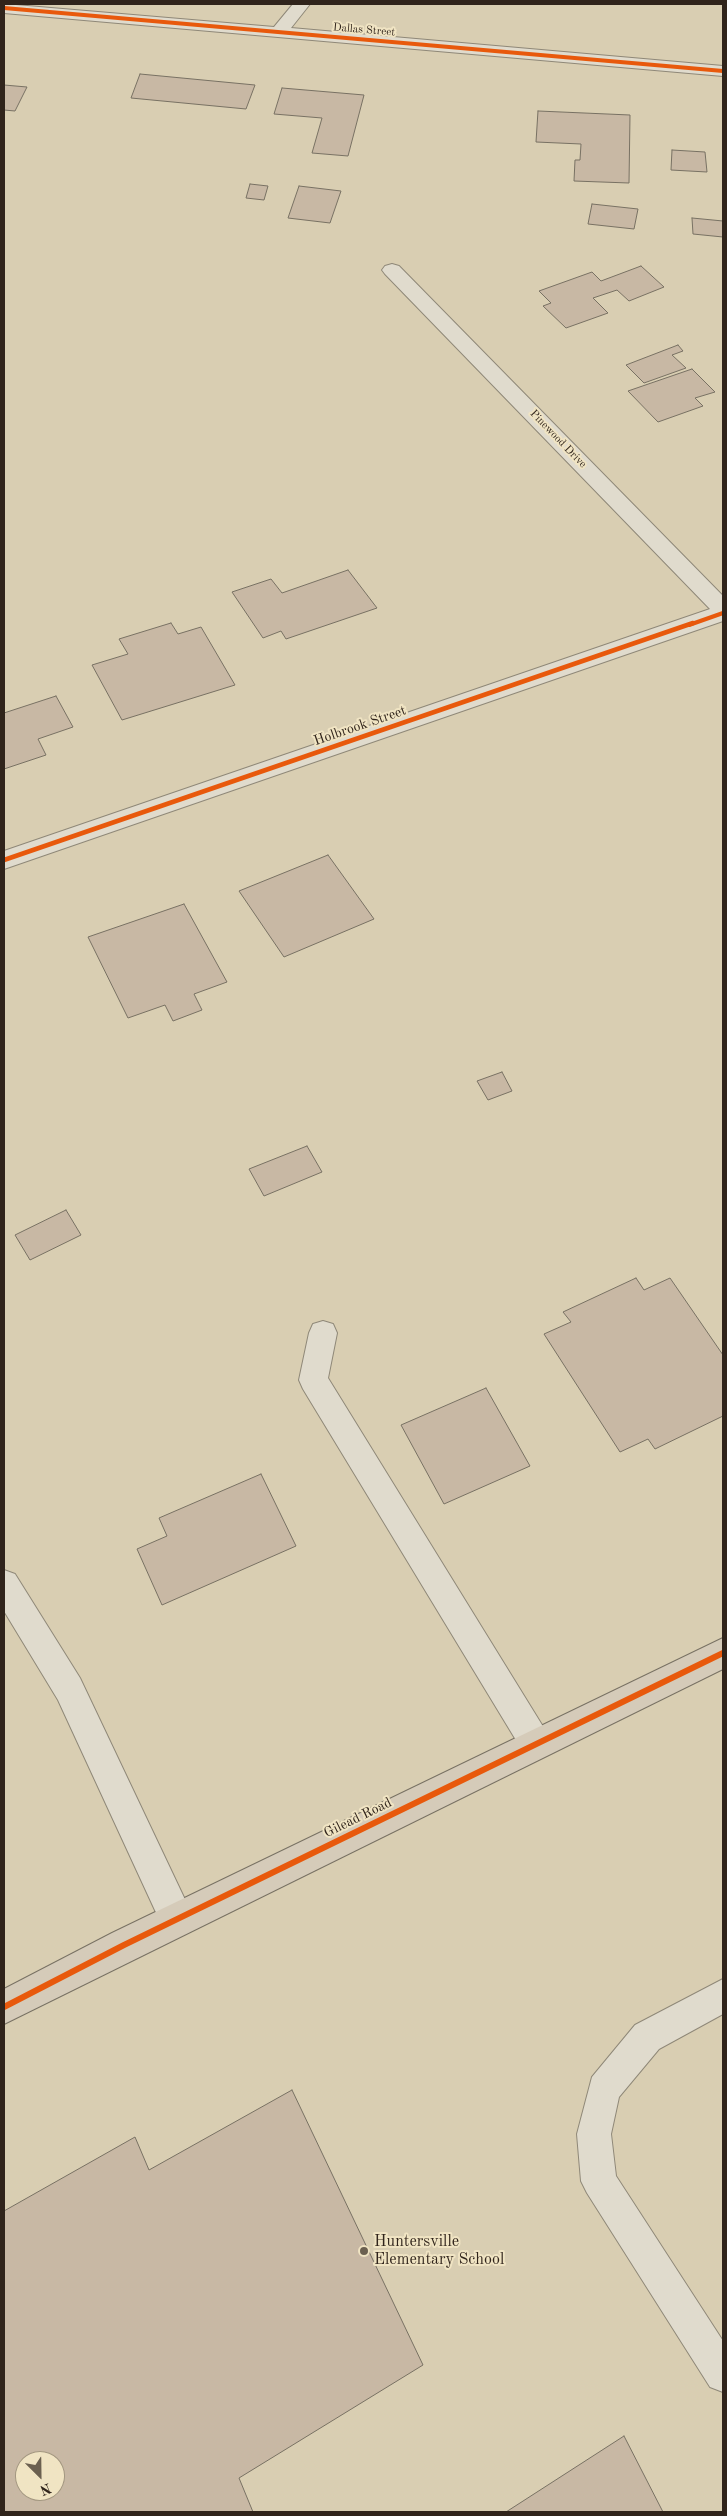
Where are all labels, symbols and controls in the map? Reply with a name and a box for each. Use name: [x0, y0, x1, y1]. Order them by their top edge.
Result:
street label: Dallas Street: [332, 21, 396, 39]
street label: Pinewood Drive: [527, 407, 589, 471]
street label: Holbrook Street: [311, 702, 409, 750]
street label: Gilead Road: [321, 1794, 395, 1842]
place label: Huntersville Elementary School: [374, 2232, 504, 2270]
marker: Huntersville Elementary School: [358, 2245, 370, 2257]
north arrow: [15, 2451, 65, 2501]
text: N: [38, 2480, 53, 2497]

